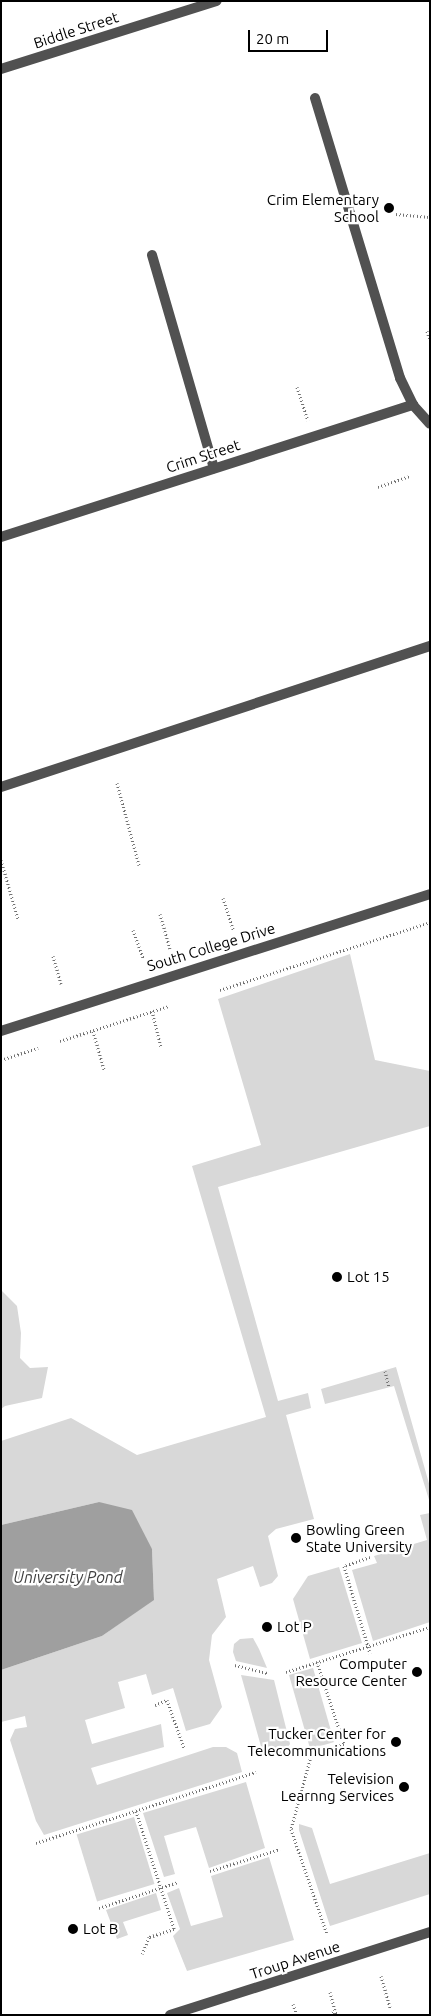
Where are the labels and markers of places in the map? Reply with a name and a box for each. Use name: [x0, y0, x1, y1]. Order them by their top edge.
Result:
place label: Crim Elementary School: [267, 190, 379, 225]
marker: Crim Elementary School: [383, 202, 395, 214]
place label: Lot 15: [347, 1268, 390, 1286]
marker: Lot 15: [331, 1271, 343, 1283]
place label: Bowling Green State University: [306, 1520, 412, 1555]
marker: Bowling Green State University: [290, 1532, 302, 1544]
place label: Lot P: [277, 1618, 312, 1636]
marker: Lot P: [261, 1621, 273, 1633]
place label: Computer Resource Center: [295, 1654, 407, 1689]
marker: Computer Resource Center: [411, 1666, 423, 1678]
place label: Tucker Center for Telecommunications: [247, 1724, 386, 1759]
marker: Tucker Center for Telecommunications: [390, 1736, 402, 1748]
place label: Television Learnng Services: [281, 1769, 394, 1804]
marker: Television Learnng Services: [398, 1781, 410, 1793]
place label: Lot B: [83, 1920, 118, 1938]
marker: Lot B: [67, 1923, 79, 1935]

